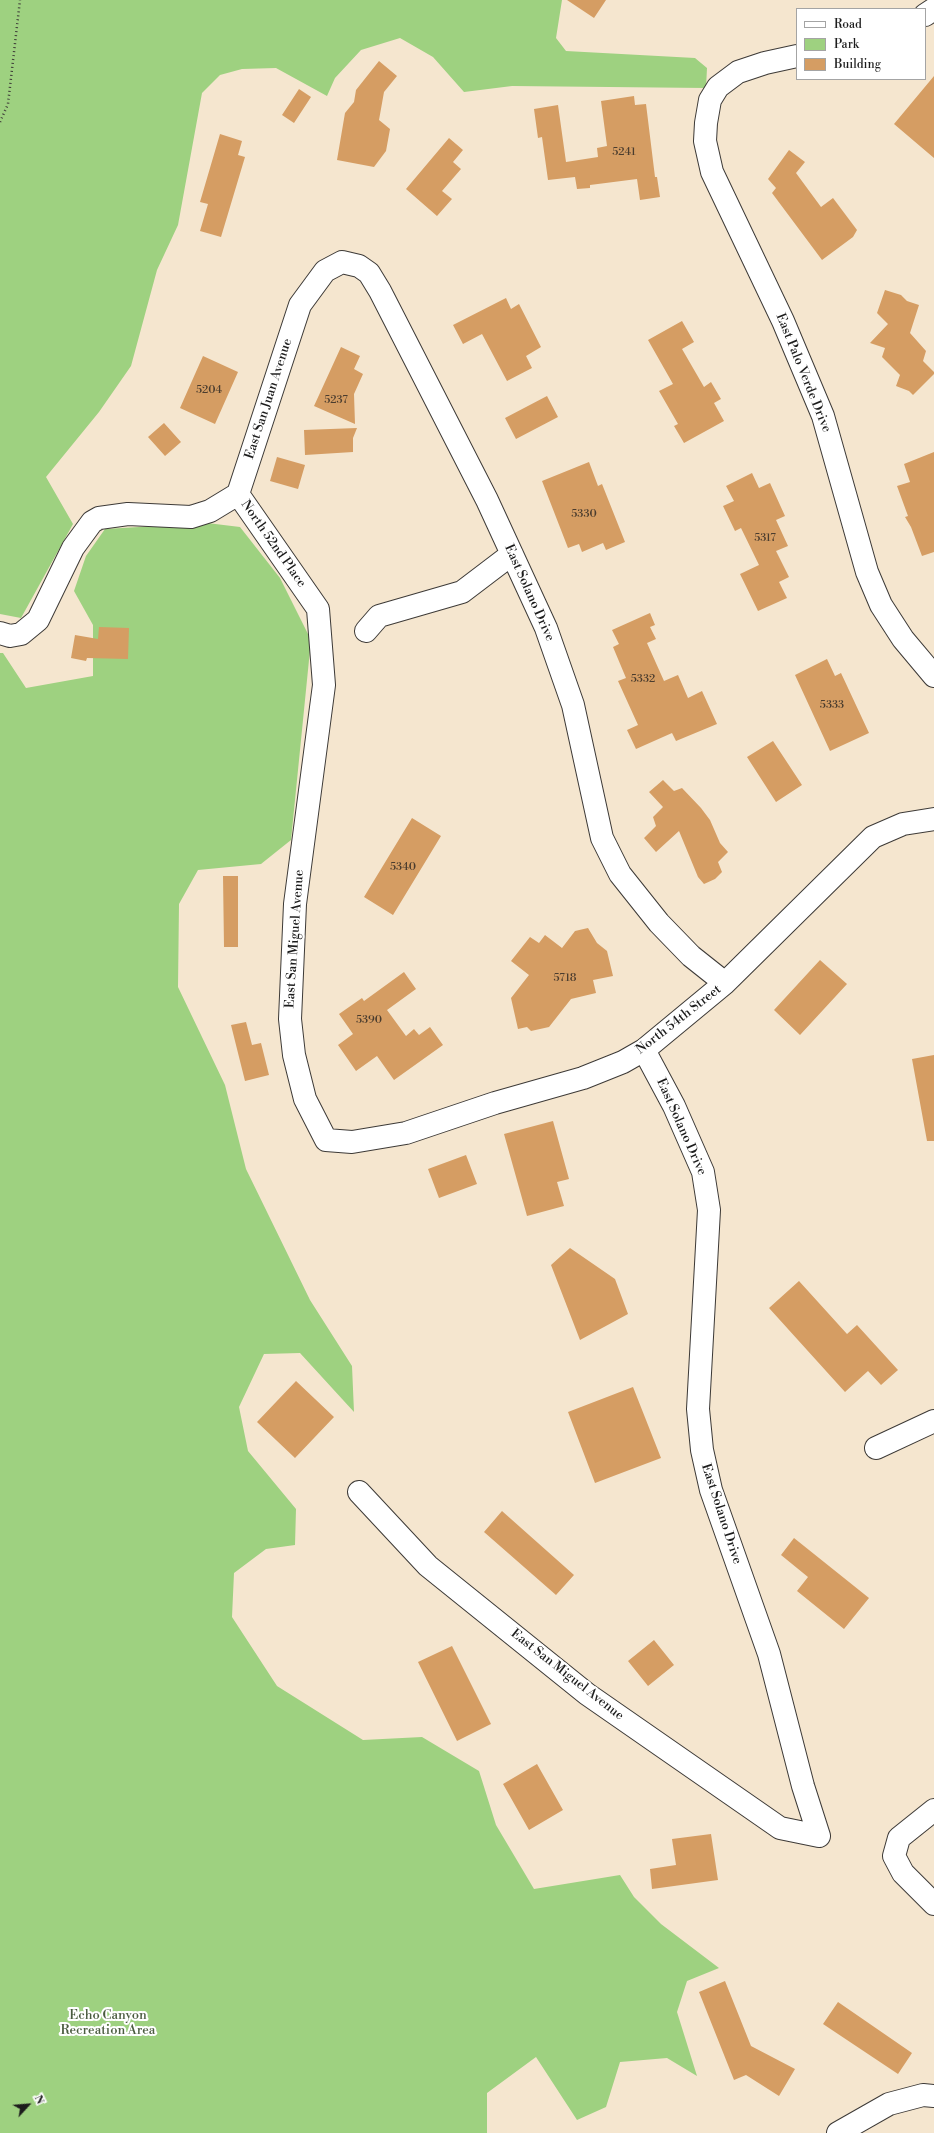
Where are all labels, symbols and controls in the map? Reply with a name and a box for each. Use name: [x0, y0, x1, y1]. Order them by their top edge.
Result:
legend: [796, 8, 926, 80]
text: Road: [834, 17, 862, 32]
text: Park: [834, 37, 859, 52]
text: Building: [834, 57, 881, 72]
house number: 5241: [612, 145, 636, 159]
street label: East Palo Verde Drive: [772, 311, 834, 435]
street label: East San Juan Avenue: [242, 337, 296, 461]
house number: 5204: [196, 383, 222, 397]
house number: 5237: [324, 393, 348, 407]
street label: North 52nd Place: [237, 497, 309, 591]
house number: 5330: [571, 507, 597, 521]
house number: 5317: [754, 531, 776, 545]
street label: East Solano Drive: [501, 542, 557, 644]
house number: 5332: [631, 672, 655, 686]
house number: 5333: [820, 698, 844, 712]
house number: 5340: [390, 860, 416, 874]
street label: East San Miguel Avenue: [282, 869, 308, 1009]
house number: 5718: [554, 971, 576, 985]
street label: North 54th Street: [633, 982, 725, 1058]
house number: 5390: [356, 1013, 382, 1027]
street label: East Solano Drive: [653, 1076, 709, 1178]
street label: East Solano Drive: [697, 1462, 745, 1566]
street label: East San Miguel Avenue: [507, 1626, 627, 1724]
park label: Echo Canyon Recreation Area: [61, 2008, 155, 2039]
north arrow: [8, 2085, 48, 2125]
text: N: [31, 2093, 47, 2107]

